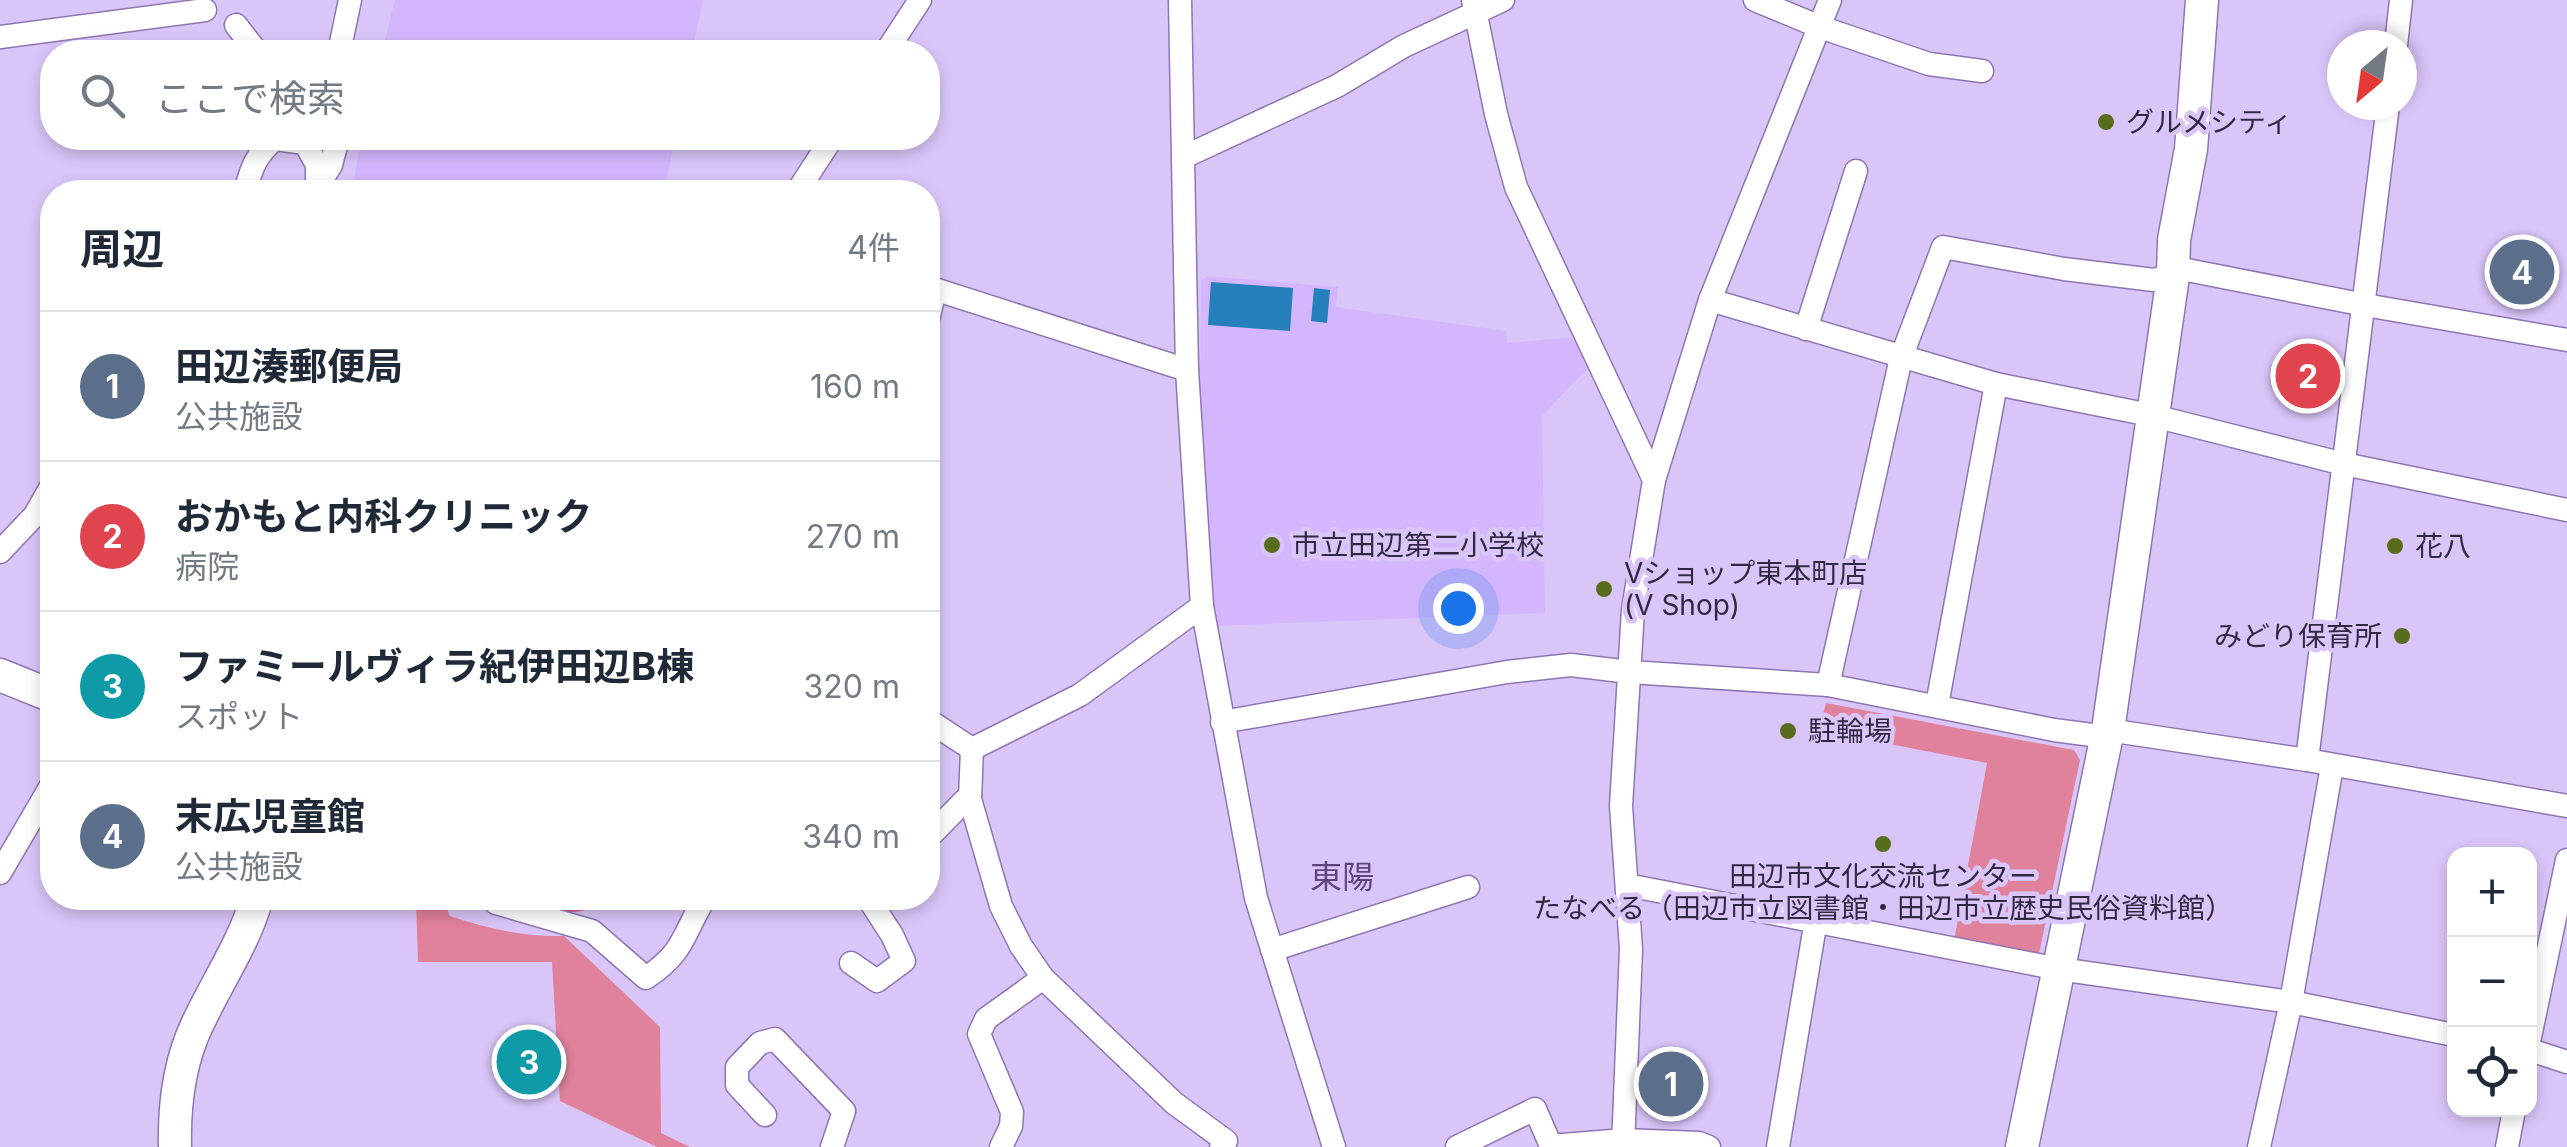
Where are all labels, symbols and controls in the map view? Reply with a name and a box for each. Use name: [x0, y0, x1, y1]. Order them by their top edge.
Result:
north arrow: [2327, 30, 2417, 120]
search box: [40, 40, 940, 150]
icon: search: [75, 68, 130, 123]
text: ここで検索: [155, 75, 345, 121]
place label: グルメシティ: [2126, 105, 2292, 139]
marker: グルメシティ: [2095, 111, 2117, 133]
text: 周辺: [80, 223, 164, 274]
text: 4件: [847, 228, 900, 267]
pin: 4: [2490, 234, 2554, 310]
pin: 2: [2276, 338, 2340, 414]
text: 田辺湊郵便局: [175, 343, 403, 389]
text: 1: [106, 367, 119, 406]
text: 160 m: [810, 367, 900, 406]
text: 公共施設: [175, 397, 303, 436]
text: おかもと内科クリニック: [175, 493, 592, 539]
text: 2: [102, 517, 123, 556]
text: 270 m: [806, 517, 900, 556]
place label: 市立田辺第二小学校: [1292, 528, 1544, 562]
place label: 花八: [2415, 529, 2471, 563]
marker: 市立田辺第二小学校: [1261, 534, 1283, 556]
marker: 花八: [2384, 535, 2406, 557]
text: 病院: [175, 547, 239, 586]
place label: Vショップ東本町店 (V Shop): [1624, 556, 1867, 622]
marker: Vショップ東本町店 (V Shop): [1593, 578, 1615, 600]
your location: [1433, 583, 1484, 634]
place label: みどり保育所: [2214, 619, 2382, 653]
marker: みどり保育所: [2391, 625, 2413, 647]
text: ファミールヴィラ紀伊田辺B棟: [175, 643, 694, 689]
text: 3: [102, 667, 123, 706]
text: 320 m: [804, 667, 900, 706]
text: スポット: [175, 697, 303, 736]
place label: 駐輪場: [1808, 714, 1892, 748]
marker: 駐輪場: [1777, 720, 1799, 742]
text: 末広児童館: [175, 793, 365, 839]
text: 4: [102, 817, 123, 856]
text: 340 m: [802, 817, 900, 856]
marker: 田辺市文化交流センター たなべる（田辺市立図書館・田辺市立歴史民俗資料館）: [1872, 833, 1894, 855]
text: 公共施設: [175, 847, 303, 886]
map controls: [2447, 847, 2537, 1117]
button: +: [2447, 847, 2537, 937]
district label: 東陽: [1310, 857, 1374, 896]
place label: 田辺市文化交流センター たなべる（田辺市立図書館・田辺市立歴史民俗資料館）: [1533, 859, 2233, 925]
button: −: [2447, 937, 2537, 1027]
pin: 3: [496, 1024, 562, 1100]
button: locate: [2447, 1027, 2537, 1117]
pin: 1: [1638, 1046, 1704, 1122]

